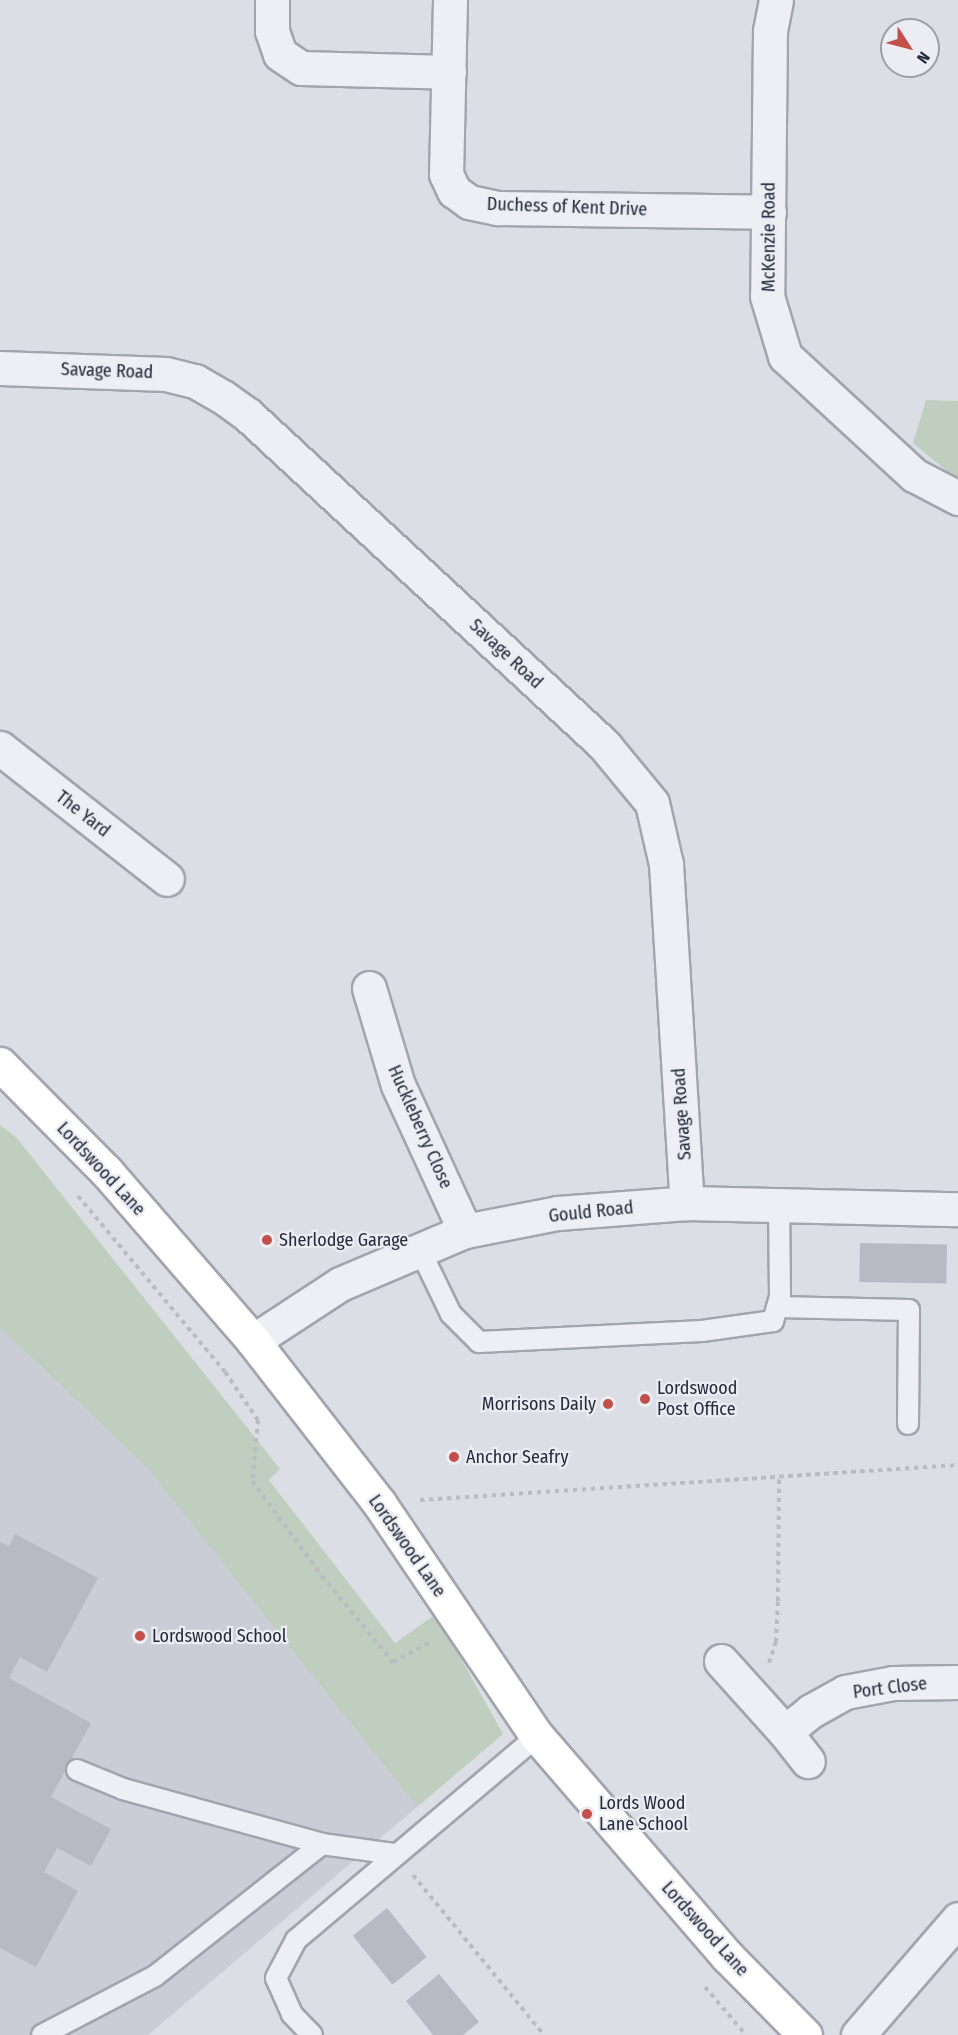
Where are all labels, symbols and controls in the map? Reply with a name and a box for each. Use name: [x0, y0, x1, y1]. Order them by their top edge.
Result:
north arrow: [880, 18, 940, 78]
text: N: [913, 48, 934, 67]
street label: McKenzie Road: [758, 182, 780, 292]
street label: Duchess of Kent Drive: [486, 193, 648, 221]
street label: Savage Road: [60, 359, 154, 383]
street label: Savage Road: [465, 615, 547, 693]
street label: The Yard: [52, 786, 114, 842]
street label: Huckleberry Close: [383, 1062, 457, 1192]
street label: Savage Road: [668, 1067, 696, 1161]
street label: Lordswood Lane: [52, 1118, 150, 1220]
street label: Gould Road: [548, 1197, 634, 1227]
place label: Sherlodge Garage: [279, 1229, 408, 1251]
marker: Sherlodge Garage: [260, 1233, 274, 1247]
place label: Lordswood Post Office: [657, 1378, 737, 1420]
marker: Lordswood Post Office: [638, 1392, 652, 1406]
place label: Morrisons Daily: [482, 1393, 596, 1415]
marker: Morrisons Daily: [601, 1397, 615, 1411]
place label: Anchor Seafry: [466, 1446, 568, 1468]
marker: Anchor Seafry: [447, 1450, 461, 1464]
street label: Lordswood Lane: [364, 1491, 450, 1601]
place label: Lordswood School: [152, 1625, 286, 1647]
marker: Lordswood School: [133, 1629, 147, 1643]
street label: Port Close: [852, 1673, 928, 1703]
place label: Lords Wood Lane School: [599, 1793, 688, 1836]
marker: Lords Wood Lane School: [580, 1807, 594, 1821]
street label: Lordswood Lane: [657, 1877, 753, 1981]

